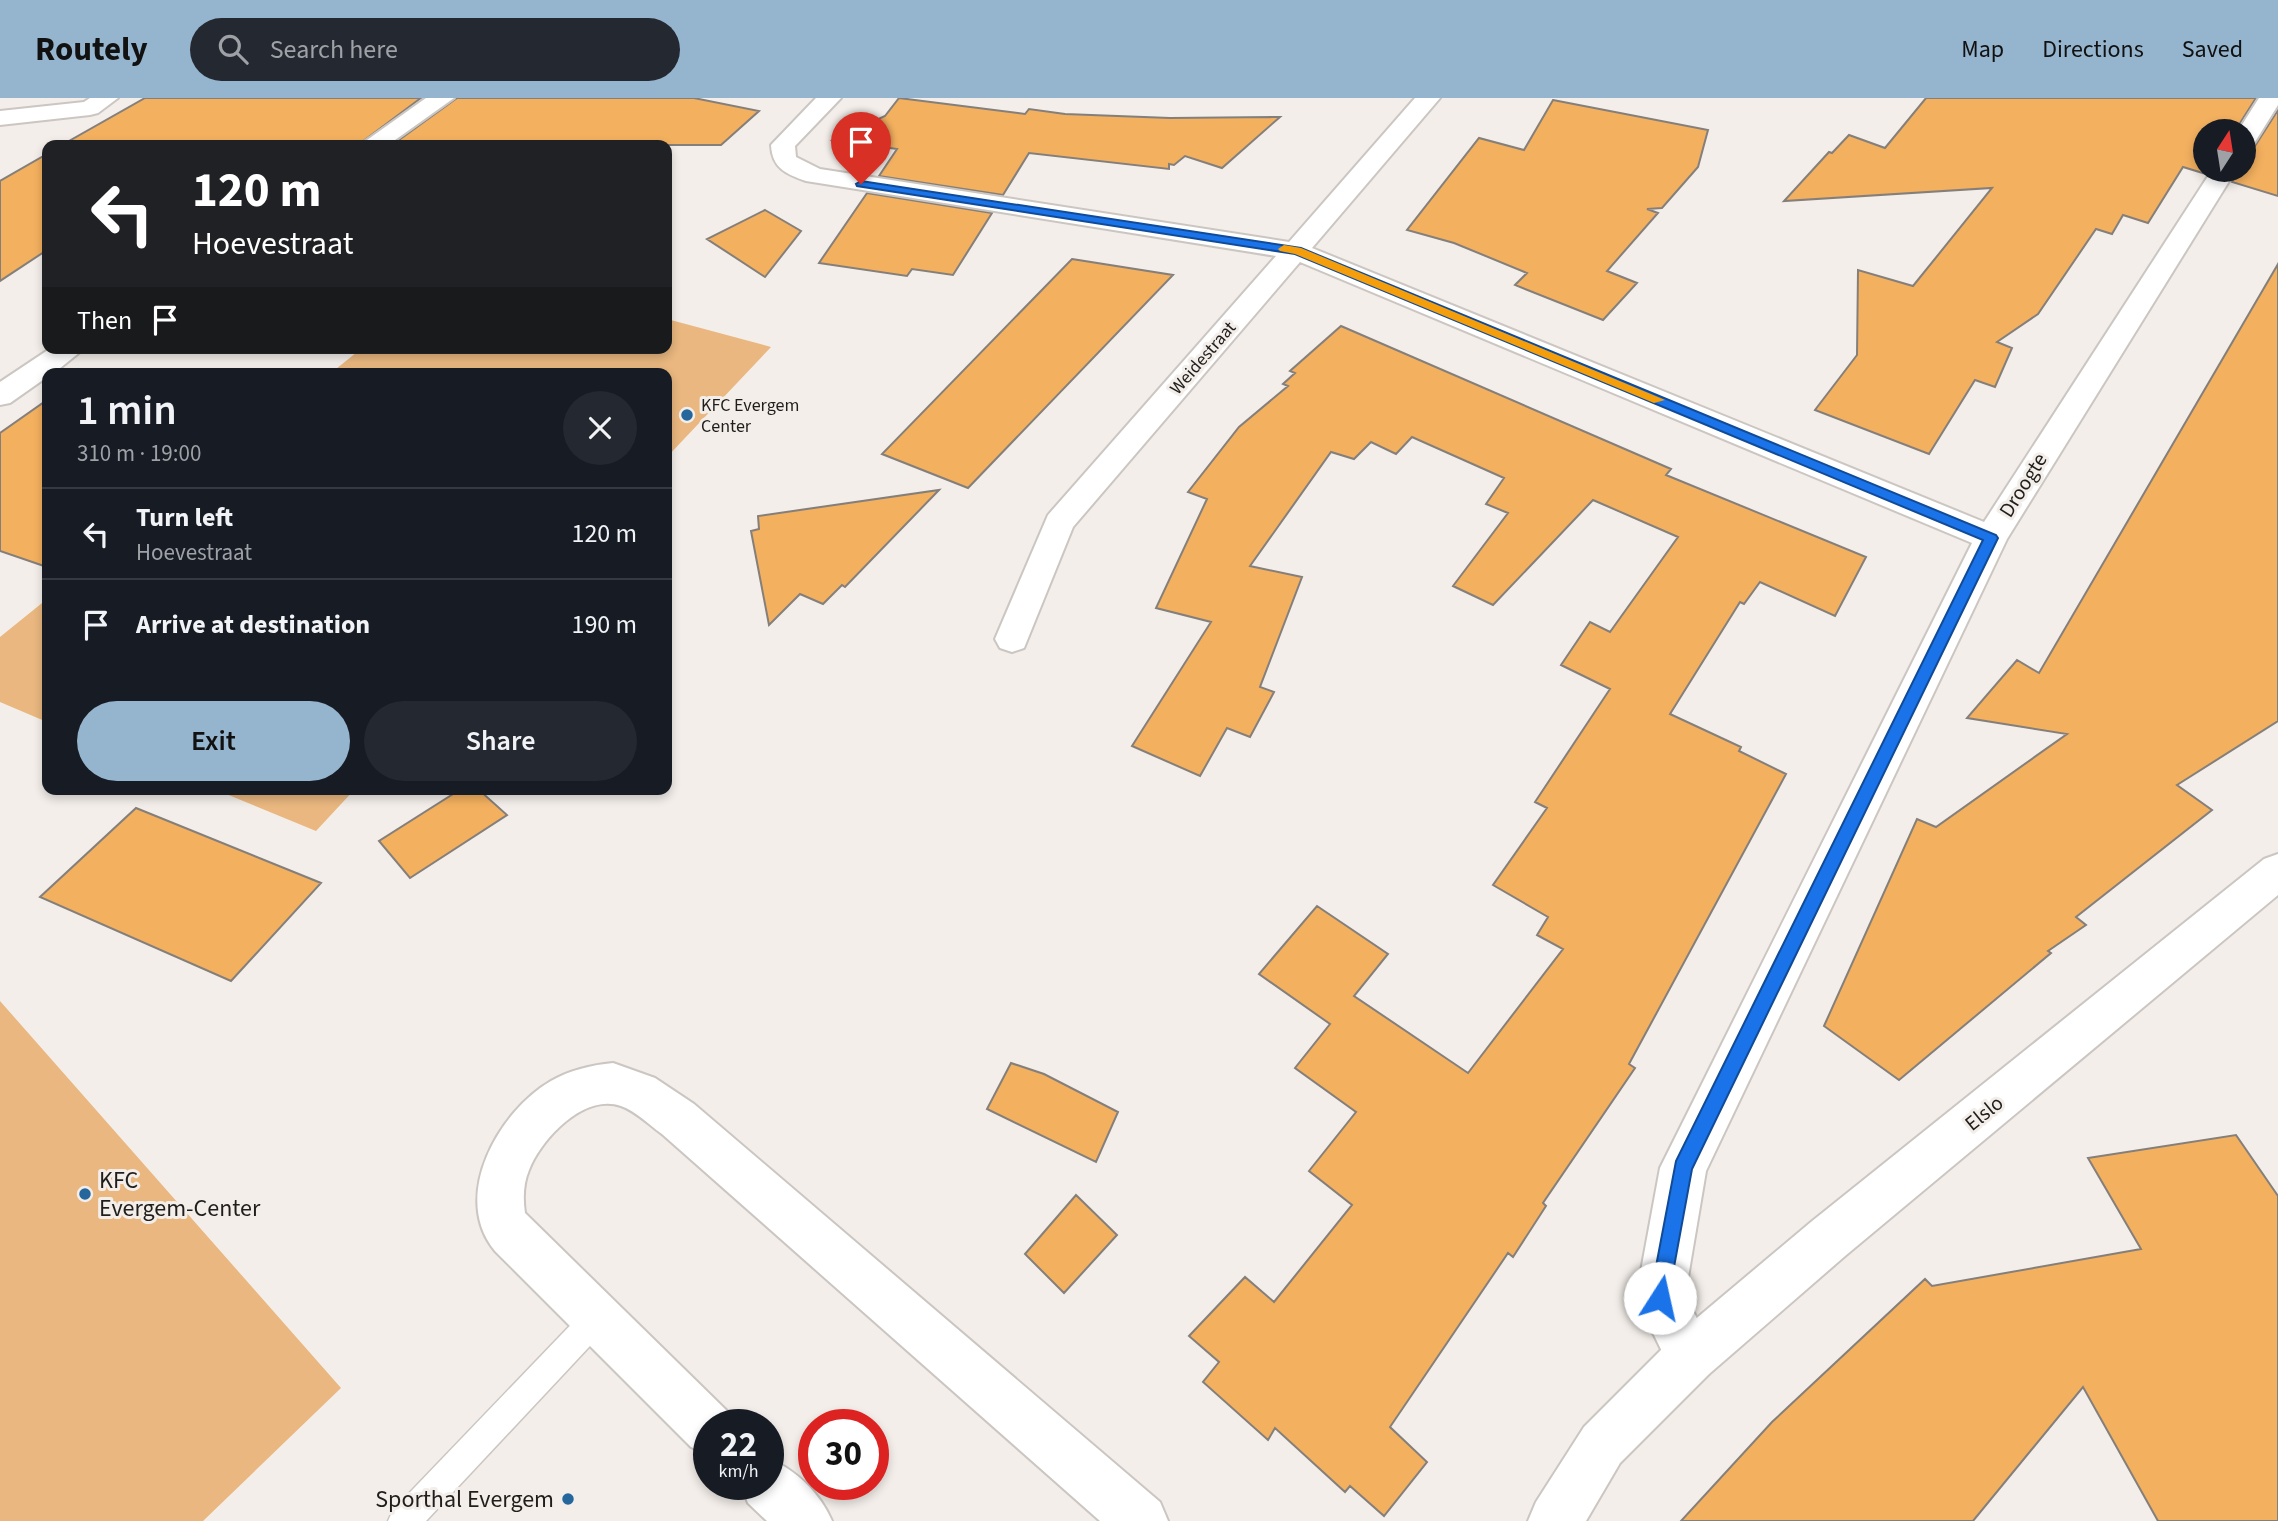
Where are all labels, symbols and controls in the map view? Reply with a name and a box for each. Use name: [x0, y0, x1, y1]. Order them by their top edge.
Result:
search box: [190, 18, 680, 81]
text: Routely: [35, 26, 148, 73]
icon: search: [214, 30, 252, 68]
text: Search here: [270, 31, 398, 68]
text: Map: [1961, 32, 2004, 67]
text: Directions: [2042, 32, 2144, 67]
text: Saved: [2182, 32, 2243, 67]
pin: [831, 112, 891, 184]
north arrow: [2193, 119, 2256, 182]
map controls: [2193, 119, 2256, 182]
icon: arrive: [842, 123, 880, 161]
text: 120 m: [192, 156, 321, 226]
icon: left: [77, 168, 168, 259]
text: Hoevestraat: [192, 221, 354, 267]
icon: arrive: [146, 301, 184, 339]
text: Then: [77, 302, 132, 339]
street label: Weidestraat: [1164, 316, 1242, 400]
text: 1 min: [77, 381, 177, 441]
button: close: [563, 391, 637, 465]
place label: KFC Evergem Center: [701, 393, 799, 439]
marker: KFC Evergem Center: [679, 407, 695, 423]
text: 310 m · 19:00: [77, 437, 201, 470]
street label: Droogte: [1992, 447, 2054, 523]
text: Turn left: [136, 499, 233, 536]
icon: left: [77, 515, 115, 553]
text: 120 m: [571, 515, 637, 552]
text: Hoevestraat: [136, 536, 252, 569]
icon: arrive: [77, 606, 115, 644]
text: Arrive at destination: [136, 606, 370, 643]
text: 190 m: [571, 606, 637, 643]
button: Exit: [77, 701, 350, 781]
button: Share: [364, 701, 637, 781]
street label: Elslo: [1958, 1088, 2010, 1138]
place label: KFC Evergem-Center: [99, 1163, 261, 1226]
marker: KFC Evergem-Center: [77, 1186, 93, 1202]
position arrow: [1623, 1261, 1697, 1335]
speed limit sign: 30: [798, 1409, 889, 1500]
text: 22: [720, 1420, 757, 1470]
text: km/h: [719, 1459, 758, 1484]
place label: Sporthal Evergem: [375, 1482, 554, 1517]
marker: Sporthal Evergem: [560, 1491, 576, 1507]

